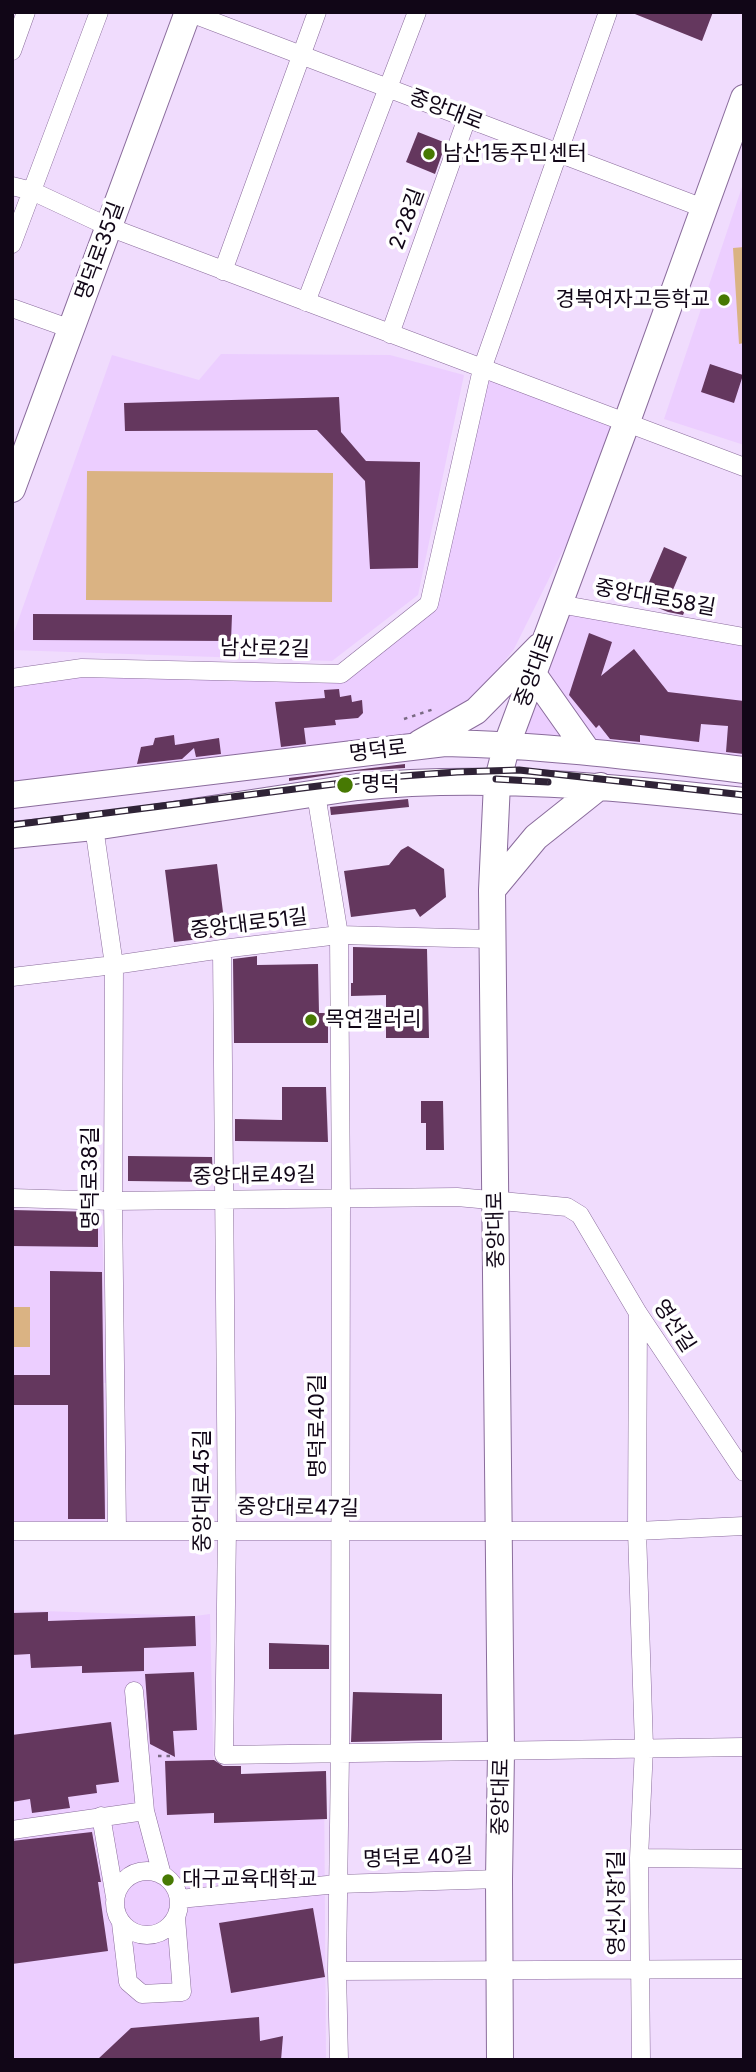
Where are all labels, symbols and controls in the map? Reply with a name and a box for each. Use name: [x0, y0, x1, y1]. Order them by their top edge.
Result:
street label: 중앙대로: [405, 84, 487, 136]
place label: 남산1동주민센터: [443, 141, 587, 167]
marker: 남산1동주민센터: [421, 146, 437, 162]
street label: 2·28길: [384, 185, 430, 253]
street label: 명덕로35길: [71, 198, 129, 304]
place label: 경북여자고등학교: [555, 287, 710, 313]
marker: 경북여자고등학교: [716, 292, 732, 308]
street label: 중앙대로58길: [593, 575, 717, 621]
street label: 중앙대로: [510, 629, 560, 711]
street label: 남산로2길: [220, 636, 310, 662]
street label: 명덕로: [348, 735, 408, 767]
place label: 명덕: [361, 772, 400, 798]
marker: 명덕: [335, 775, 355, 795]
street label: 중앙대로51길: [189, 904, 309, 944]
place label: 목연갤러리: [325, 1007, 422, 1033]
marker: 목연갤러리: [303, 1012, 319, 1028]
street label: 명덕로38길: [78, 1126, 104, 1230]
street label: 중앙대로49길: [192, 1162, 316, 1190]
street label: 중앙대로: [483, 1191, 509, 1269]
street label: 영선길: [648, 1295, 700, 1357]
street label: 명덕로40길: [305, 1374, 331, 1478]
street label: 중앙대로45길: [190, 1430, 216, 1552]
street label: 중앙대로47길: [237, 1494, 359, 1522]
street label: 중앙대로: [488, 1758, 514, 1836]
street label: 명덕로 40길: [363, 1843, 473, 1873]
street label: 영선시장1길: [604, 1850, 630, 1956]
place label: 대구교육대학교: [182, 1867, 317, 1893]
marker: 대구교육대학교: [160, 1872, 176, 1888]

